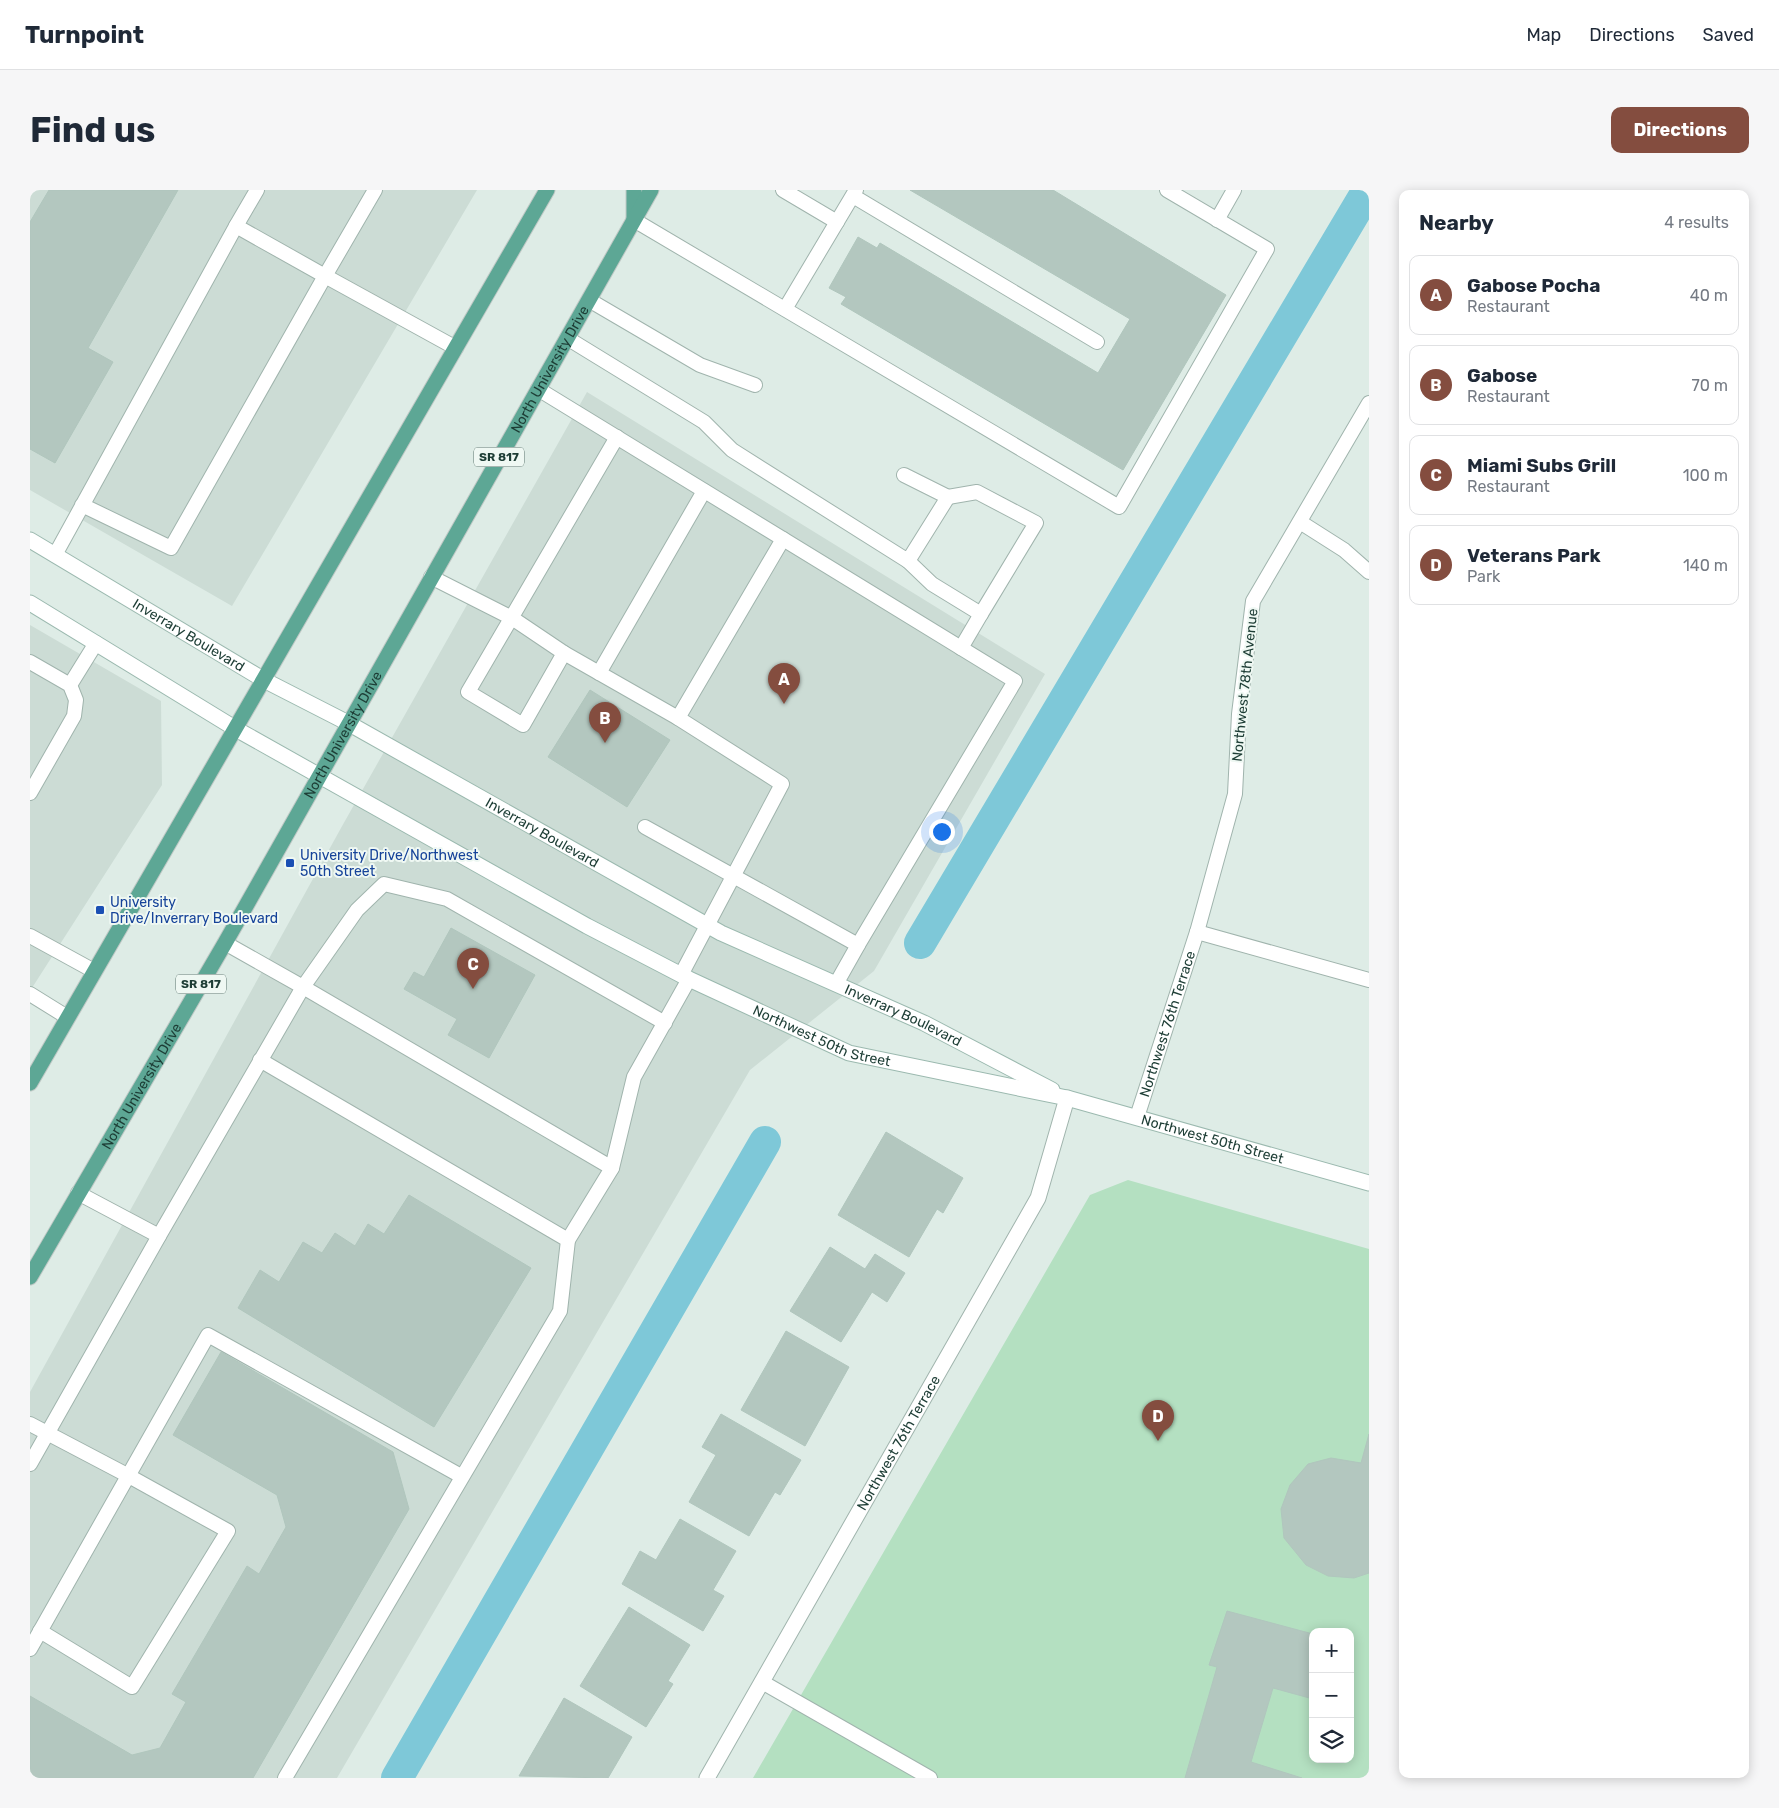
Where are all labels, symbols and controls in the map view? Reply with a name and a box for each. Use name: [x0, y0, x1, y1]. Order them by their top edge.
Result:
text: Turnpoint: [25, 21, 144, 49]
text: Map: [1526, 24, 1561, 46]
text: Directions: [1589, 24, 1675, 46]
text: Saved: [1703, 24, 1754, 46]
button: Directions: [1611, 107, 1749, 153]
text: Find us: [30, 109, 155, 151]
text: Nearby: [1419, 210, 1494, 235]
text: 4 results: [1664, 213, 1729, 232]
text: Gabose Pocha: [1467, 274, 1600, 297]
text: A: [1430, 286, 1442, 305]
text: 40 m: [1690, 286, 1728, 305]
text: Restaurant: [1467, 297, 1550, 316]
street label: North University Drive: [507, 302, 592, 436]
text: Gabose: [1467, 364, 1537, 387]
text: B: [1430, 376, 1442, 395]
text: 70 m: [1691, 376, 1728, 395]
text: Restaurant: [1467, 387, 1550, 406]
road number: SR 817: [474, 448, 524, 466]
text: Miami Subs Grill: [1467, 454, 1616, 477]
text: C: [1430, 466, 1442, 485]
text: 100 m: [1683, 466, 1728, 485]
text: Restaurant: [1467, 477, 1550, 496]
text: Veterans Park: [1467, 544, 1601, 567]
text: D: [1430, 556, 1442, 575]
text: 140 m: [1683, 556, 1728, 575]
text: Park: [1467, 567, 1500, 586]
street label: Inverrary Boulevard: [130, 595, 248, 675]
street label: Northwest 78th Avenue: [1228, 607, 1262, 763]
pin: A: [768, 663, 800, 704]
street label: North University Drive: [300, 668, 386, 801]
pin: B: [589, 702, 621, 743]
street label: Inverrary Boulevard: [483, 794, 602, 871]
your location: [929, 819, 955, 845]
place label: University Drive/Northwest 50th Street: [300, 847, 479, 880]
marker: University Drive/Northwest 50th Street: [284, 857, 296, 869]
place label: University Drive/Inverrary Boulevard: [110, 894, 278, 927]
marker: University Drive/Inverrary Boulevard: [94, 904, 106, 916]
pin: C: [457, 948, 489, 989]
street label: Northwest 76th Terrace: [1136, 948, 1199, 1099]
road number: SR 817: [176, 974, 226, 994]
street label: Inverrary Boulevard: [842, 980, 965, 1050]
street label: Northwest 50th Street: [750, 1001, 893, 1070]
street label: North University Drive: [98, 1020, 185, 1152]
street label: Northwest 50th Street: [1139, 1111, 1286, 1167]
street label: Northwest 76th Terrace: [853, 1372, 944, 1513]
pin: D: [1142, 1400, 1174, 1441]
map controls: [1309, 1628, 1354, 1763]
button: +: [1309, 1628, 1354, 1673]
button: −: [1309, 1673, 1354, 1718]
button: layers: [1309, 1718, 1354, 1763]

